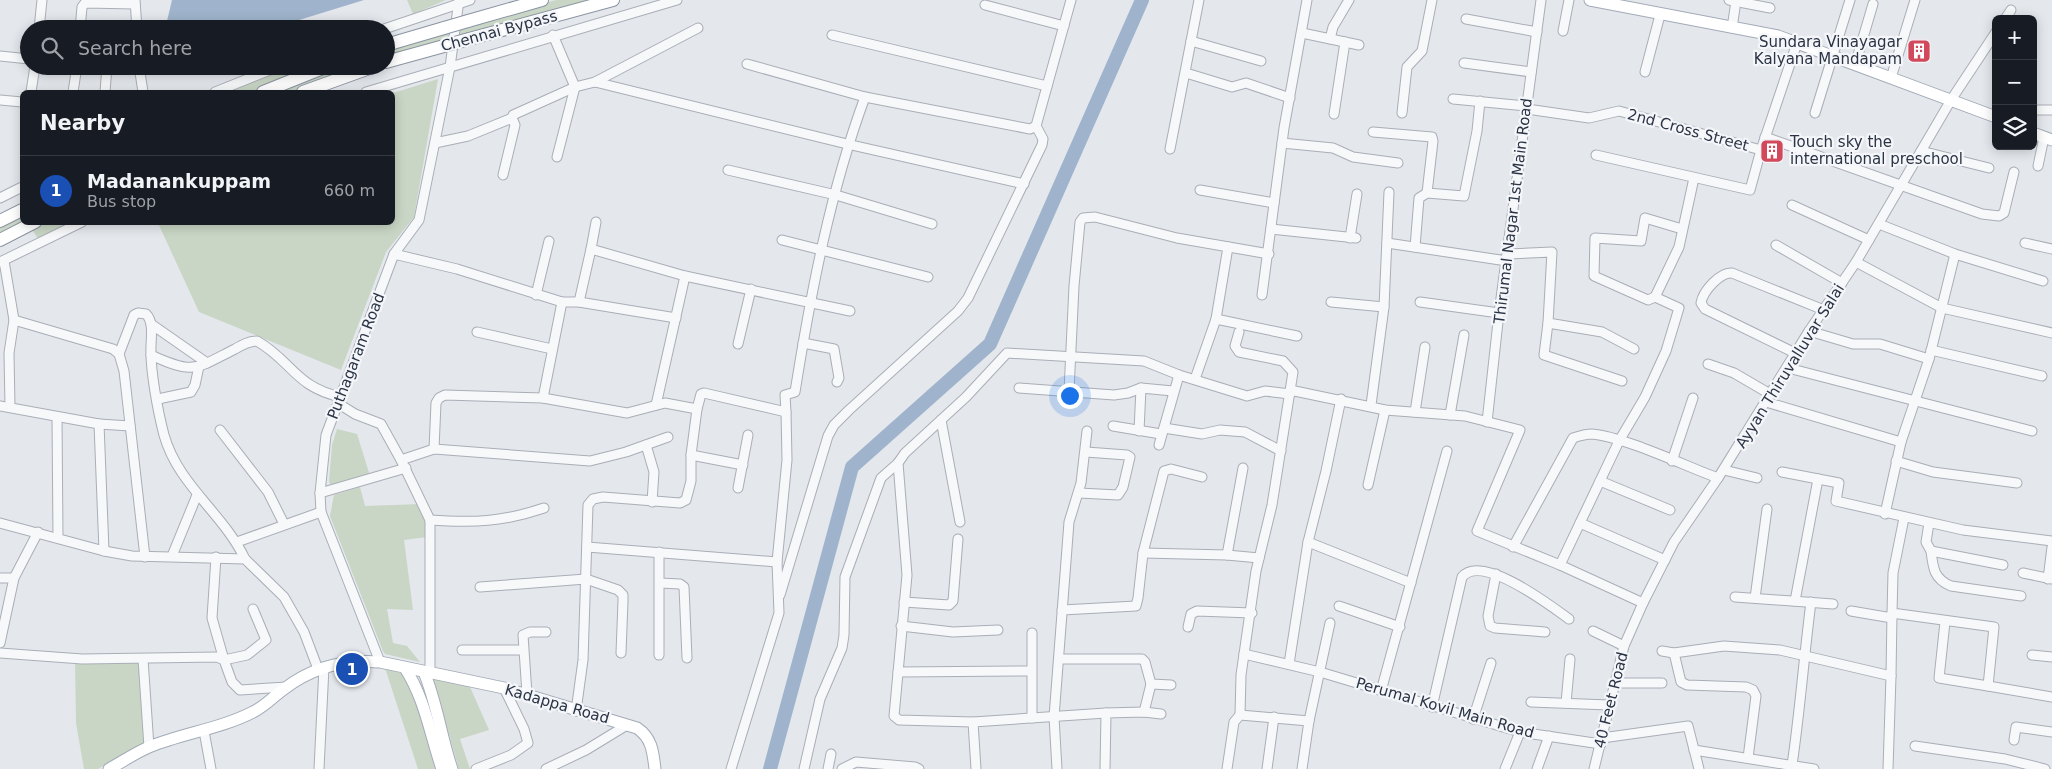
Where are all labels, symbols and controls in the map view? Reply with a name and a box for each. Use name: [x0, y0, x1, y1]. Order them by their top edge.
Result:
street label: Chennai Bypass: [439, 7, 559, 55]
map controls: [1992, 15, 2037, 150]
button: +: [1992, 15, 2037, 60]
search box: [20, 20, 395, 75]
place label: Sundara Vinayagar Kalyana Mandapam: [1754, 33, 1903, 68]
icon: search: [38, 34, 66, 62]
text: Search here: [78, 37, 192, 59]
building icon: Sundara Vinayagar Kalyana Mandapam: [1906, 38, 1932, 64]
button: −: [1992, 60, 2037, 105]
street label: Thirumal Nagar 1st Main Road: [1490, 97, 1536, 326]
street label: 2nd Cross Street: [1625, 105, 1751, 155]
button: layers: [1992, 105, 2037, 150]
text: Nearby: [40, 111, 125, 135]
place label: Touch sky the international preschool: [1789, 133, 1963, 168]
building icon: Touch sky the international preschool: [1759, 138, 1785, 164]
text: Madanankuppam: [87, 170, 271, 192]
text: 1: [50, 181, 62, 200]
text: 660 m: [324, 181, 375, 200]
text: Bus stop: [87, 192, 156, 211]
street label: Ayyan Thiruvalluvar Salai: [1732, 281, 1848, 451]
street label: Puthagaram Road: [324, 290, 388, 422]
your location: [1057, 383, 1083, 409]
pin: 1: [336, 650, 368, 688]
street label: 40 Feet Road: [1590, 650, 1632, 750]
street label: Perumal Kovil Main Road: [1354, 674, 1536, 742]
street label: Kadappa Road: [503, 680, 611, 728]

